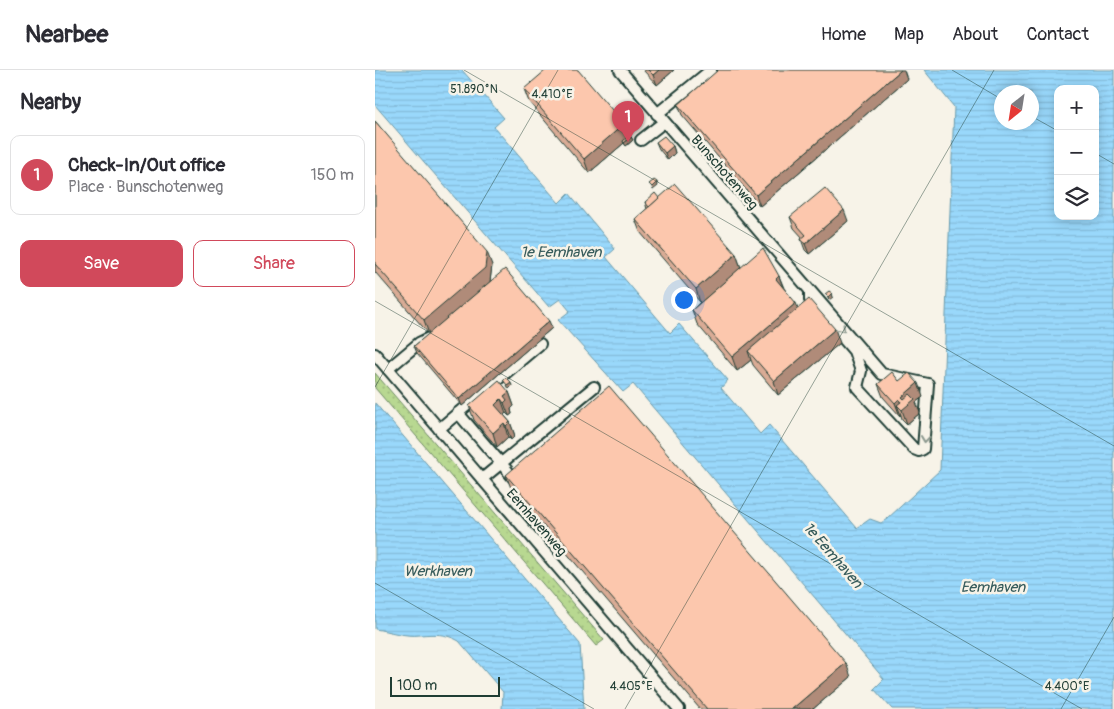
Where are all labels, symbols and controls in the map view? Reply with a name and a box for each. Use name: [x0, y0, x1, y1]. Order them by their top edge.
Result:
text: Nearbee: [25, 20, 108, 49]
text: Home: [821, 23, 866, 46]
text: Map: [894, 23, 924, 46]
text: About: [952, 23, 998, 46]
text: Contact: [1026, 23, 1089, 46]
text: 51.890°N: [450, 82, 498, 97]
north arrow: [994, 85, 1039, 130]
map controls: [1054, 85, 1099, 220]
button: +: [1054, 85, 1099, 130]
text: 4.410°E: [532, 87, 572, 102]
text: Nearby: [20, 89, 81, 116]
pin: 1: [612, 101, 644, 142]
button: −: [1054, 130, 1099, 175]
street label: Bunschotenweg: [687, 131, 762, 213]
text: Check-In/Out office: [68, 153, 225, 177]
text: 1: [34, 165, 40, 185]
text: 150 m: [310, 165, 354, 185]
button: layers: [1054, 175, 1099, 220]
text: Place · Bunschotenweg: [68, 177, 223, 197]
button: Save: [20, 240, 183, 287]
button: Share: [193, 240, 355, 287]
water label: 1e Eemhaven: [520, 243, 603, 262]
your location: [671, 287, 697, 313]
one-way arrow: [836, 323, 845, 332]
one-way arrow: [920, 435, 931, 443]
street label: Eemhavenweg: [503, 485, 571, 560]
water label: 1e Eemhaven: [799, 518, 867, 593]
water label: Werkhaven: [404, 562, 474, 581]
water label: Eemhaven: [961, 578, 1027, 597]
scale bar: [390, 674, 500, 697]
text: 100 m: [397, 677, 437, 694]
text: 4.405°E: [610, 679, 652, 694]
text: 4.400°E: [1045, 679, 1089, 694]

